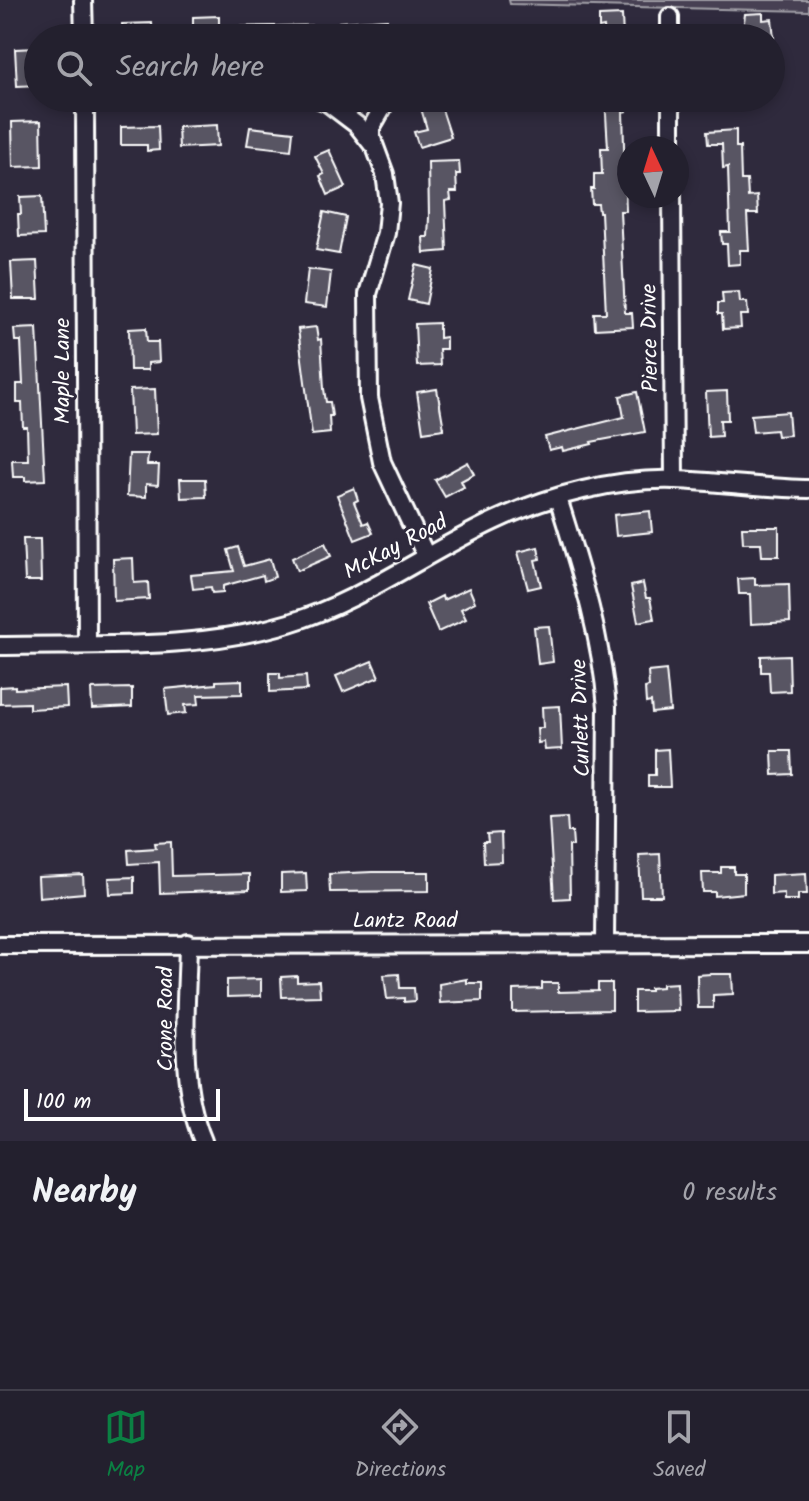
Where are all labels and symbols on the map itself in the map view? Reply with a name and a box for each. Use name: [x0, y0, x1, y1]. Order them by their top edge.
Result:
north arrow: [617, 136, 689, 208]
street label: Pierce Drive: [633, 283, 669, 393]
street label: Maple Lane: [46, 318, 81, 424]
street label: McKay Road: [338, 505, 455, 590]
street label: Curlett Drive: [562, 658, 602, 778]
street label: Lantz Road: [352, 904, 459, 939]
street label: Crone Road: [149, 965, 184, 1071]
scale bar: [24, 1085, 220, 1121]

